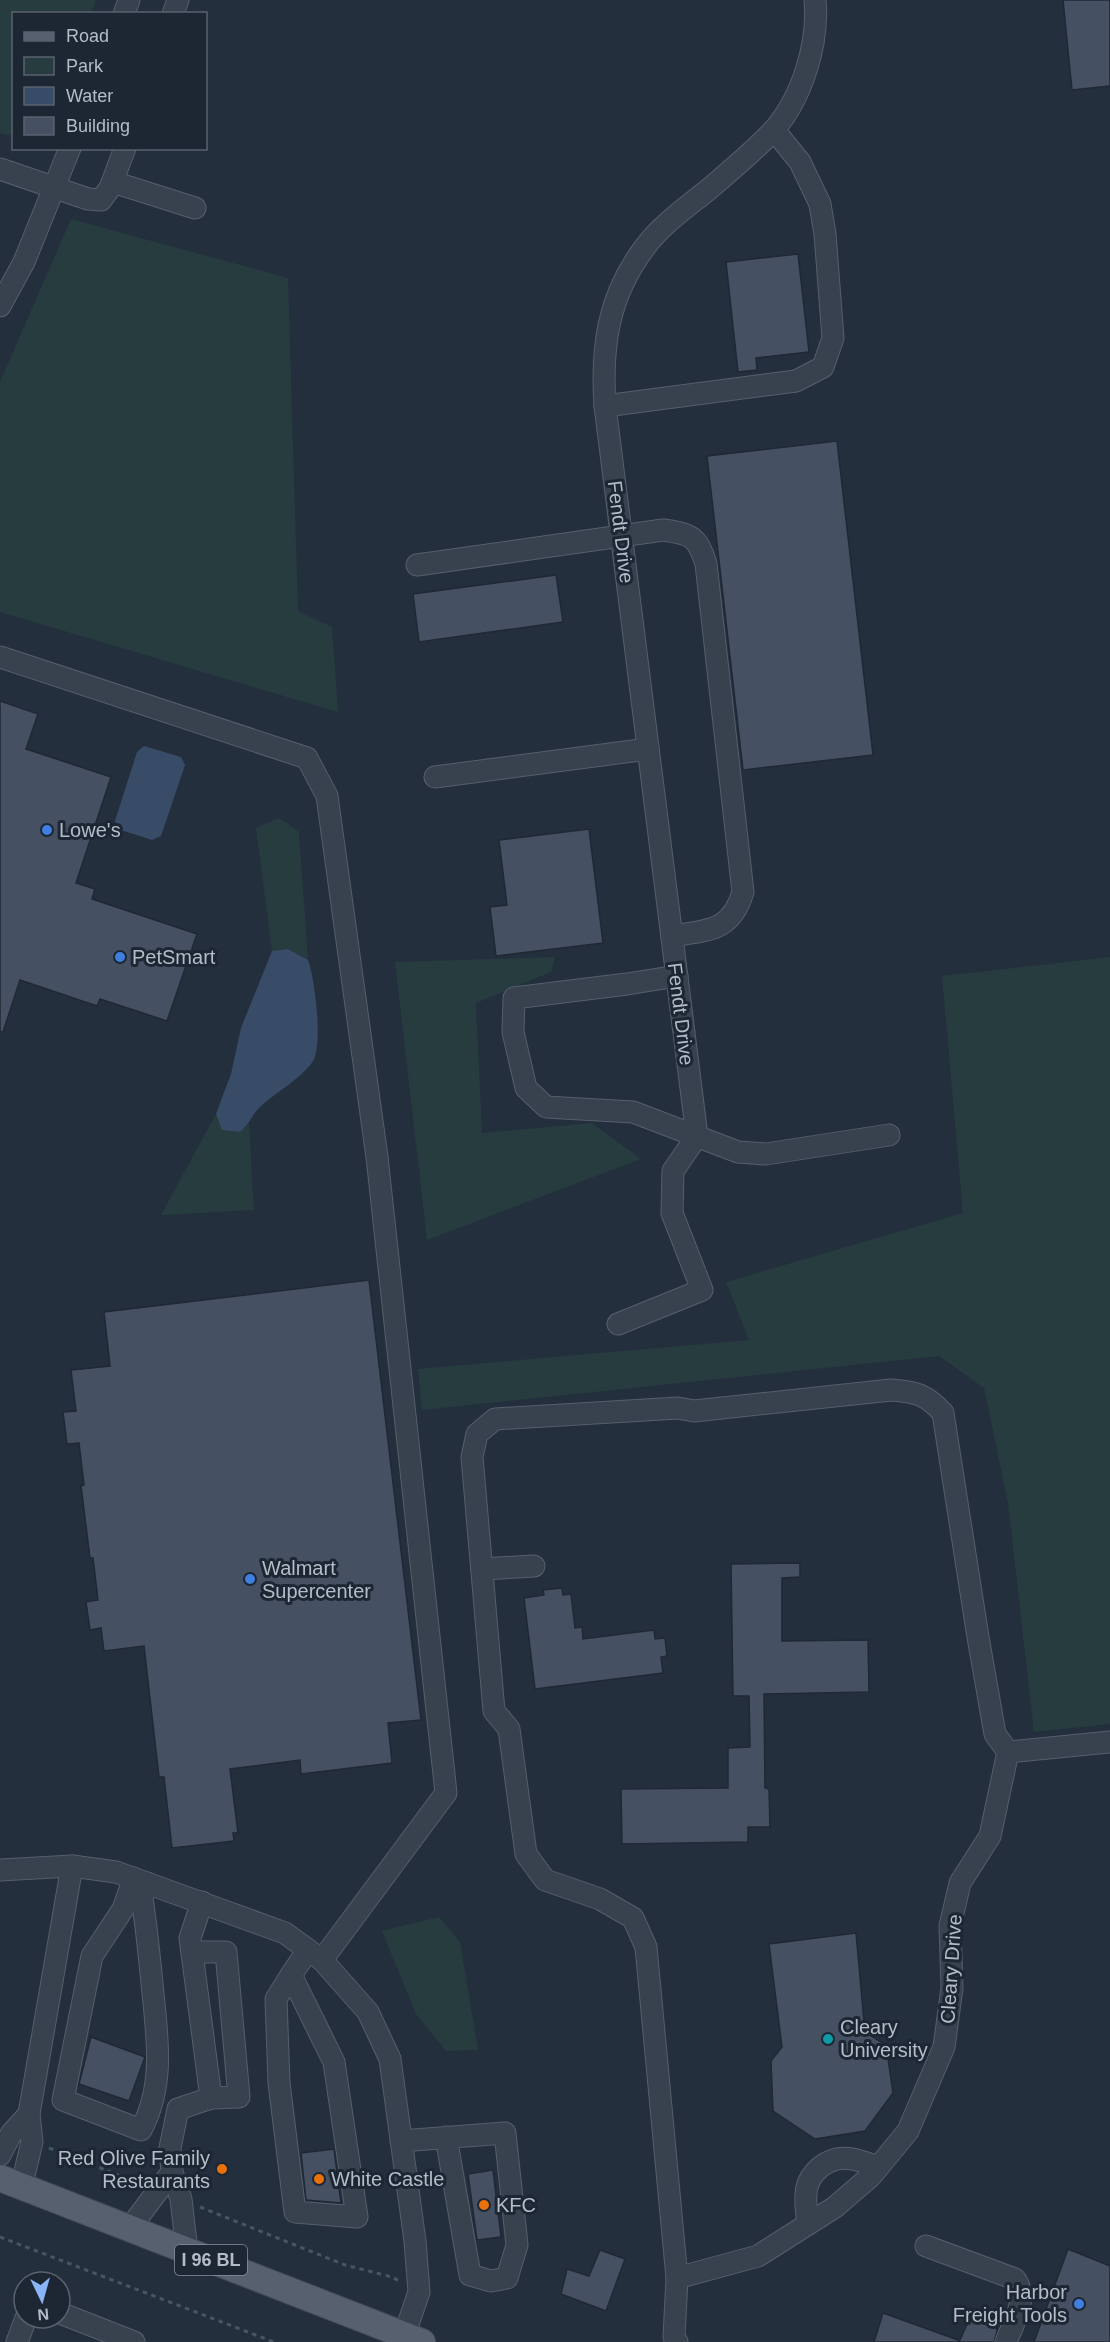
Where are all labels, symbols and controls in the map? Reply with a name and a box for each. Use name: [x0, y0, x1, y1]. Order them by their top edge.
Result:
legend: [12, 12, 207, 150]
text: Road: [66, 26, 109, 46]
text: Park: [66, 56, 104, 76]
text: Water: [66, 86, 113, 106]
text: Building: [66, 116, 130, 136]
street label: Fendt Drive: [604, 479, 638, 585]
place label: Lowe's: [59, 819, 121, 841]
marker: Lowe's: [40, 823, 54, 837]
place label: PetSmart: [132, 946, 216, 968]
marker: PetSmart: [113, 950, 127, 964]
street label: Fendt Drive: [664, 961, 698, 1067]
place label: Walmart Supercenter: [262, 1557, 371, 1602]
marker: Walmart Supercenter: [243, 1572, 257, 1586]
street label: Cleary Drive: [936, 1913, 966, 2025]
place label: Cleary University: [840, 2016, 928, 2061]
marker: Cleary University: [821, 2032, 835, 2046]
place label: Red Olive Family Restaurants: [58, 2147, 210, 2192]
marker: Red Olive Family Restaurants: [215, 2162, 229, 2176]
place label: White Castle: [331, 2168, 444, 2190]
marker: White Castle: [312, 2172, 326, 2186]
place label: KFC: [496, 2194, 536, 2216]
marker: KFC: [477, 2198, 491, 2212]
road number: I 96 BL: [175, 2245, 247, 2275]
north arrow: [12, 2270, 72, 2330]
place label: Harbor Freight Tools: [953, 2281, 1067, 2326]
marker: Harbor Freight Tools: [1072, 2297, 1086, 2311]
text: N: [37, 2305, 50, 2323]

